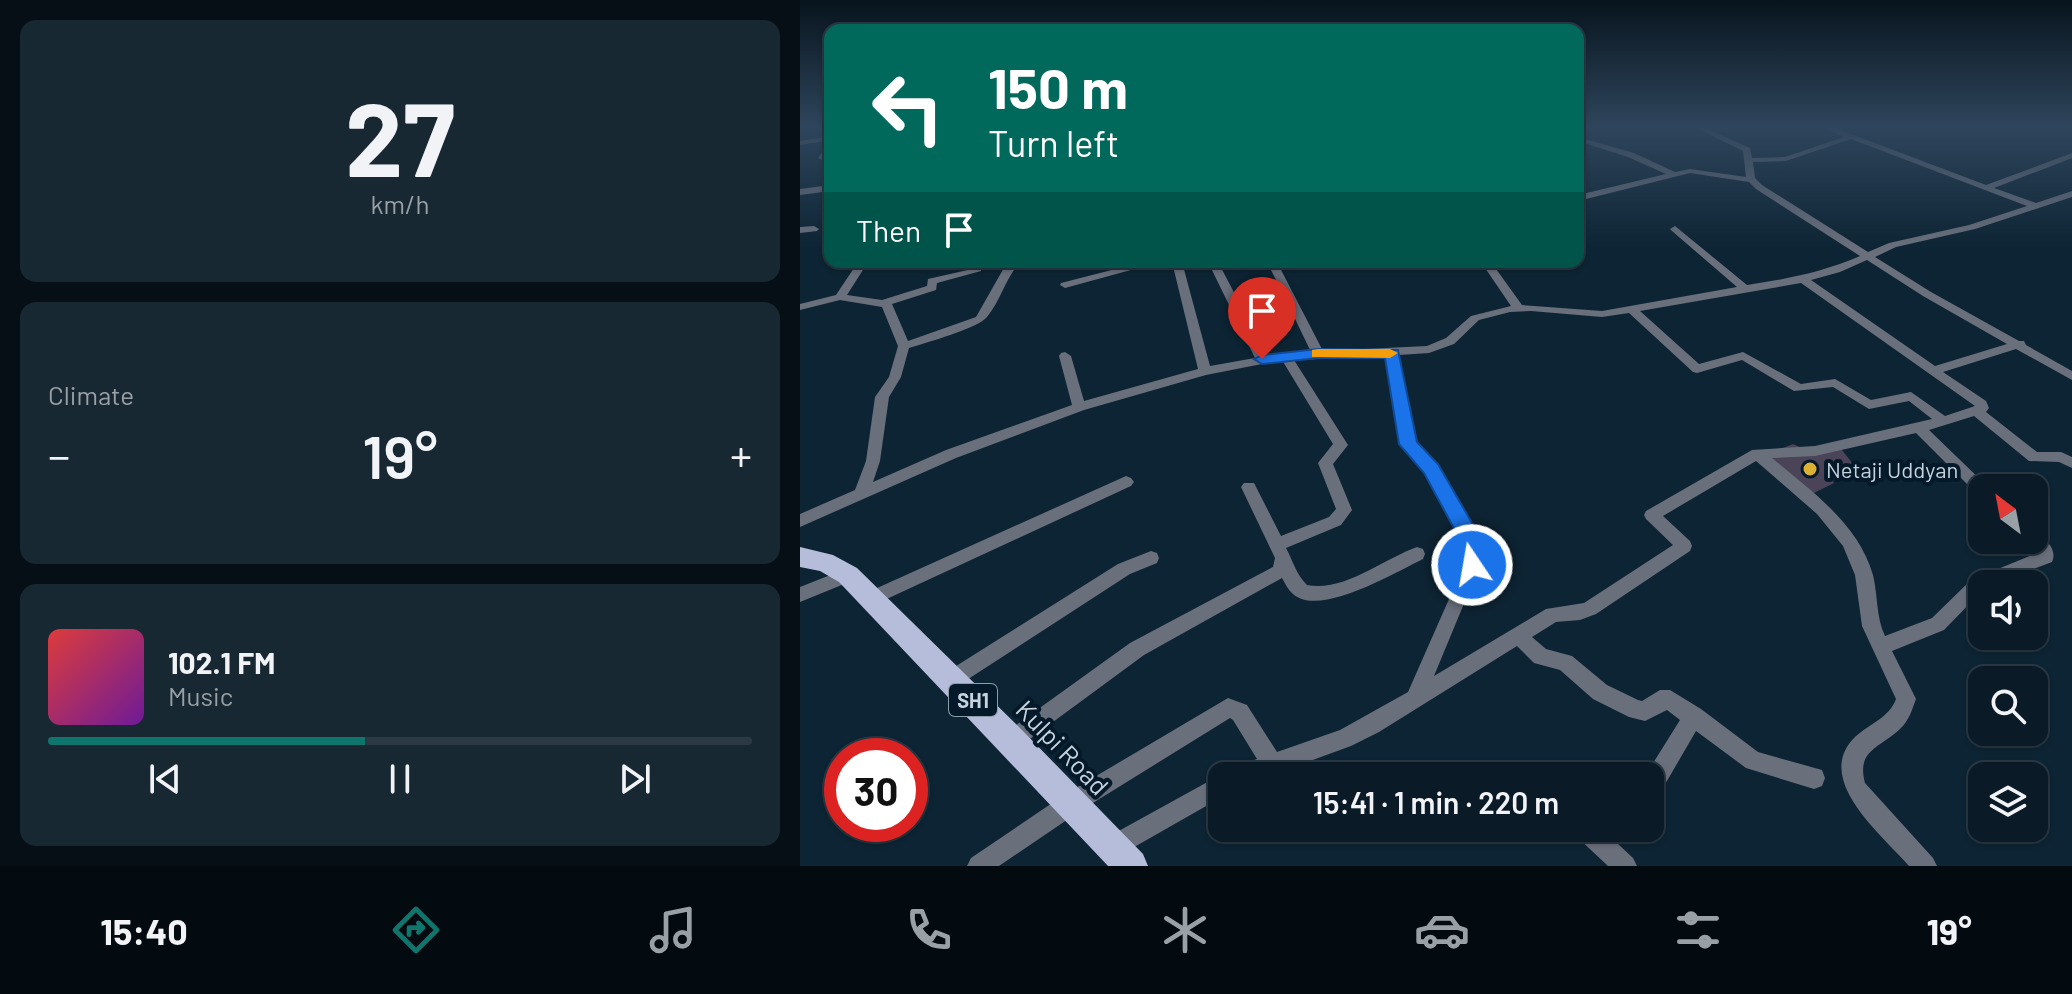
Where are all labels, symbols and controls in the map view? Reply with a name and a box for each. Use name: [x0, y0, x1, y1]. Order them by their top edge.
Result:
text: 150 m: [988, 53, 1128, 120]
icon: left: [856, 56, 960, 160]
text: 27: [345, 73, 455, 198]
text: Turn left: [988, 121, 1119, 164]
text: km/h: [371, 188, 429, 219]
icon: arrive: [937, 208, 981, 252]
text: Then: [856, 212, 921, 248]
pin: [1228, 277, 1296, 359]
icon: arrive: [1240, 289, 1284, 333]
text: Climate: [48, 379, 134, 410]
text: 19°: [362, 419, 438, 491]
text: −: [48, 428, 70, 481]
text: +: [730, 428, 752, 481]
place label: Netaji Uddyan: [1826, 456, 1958, 482]
marker: Netaji Uddyan: [1801, 460, 1819, 478]
north arrow: [1968, 474, 2048, 554]
map controls: [1968, 474, 2048, 842]
position arrow: [1430, 523, 1514, 607]
button: sound: [1968, 570, 2048, 650]
text: 102.1 FM: [168, 644, 276, 680]
button: search: [1968, 666, 2048, 746]
text: Music: [168, 680, 233, 711]
road number: SH1: [949, 684, 997, 716]
street label: Kulpi Road: [1010, 693, 1116, 801]
speed limit sign: 30: [824, 738, 928, 842]
icon: previous: [143, 757, 187, 801]
icon: pause: [378, 757, 422, 801]
icon: next: [613, 757, 657, 801]
button: layers: [1968, 762, 2048, 842]
text: 15:41 · 1 min · 220 m: [1313, 784, 1559, 820]
icon: directions: [388, 902, 444, 958]
icon: music: [645, 902, 701, 958]
icon: phone: [901, 902, 957, 958]
icon: climate: [1157, 902, 1213, 958]
icon: car: [1414, 902, 1470, 958]
icon: filters: [1670, 902, 1726, 958]
text: 15:40: [100, 909, 188, 952]
text: 19°: [1926, 909, 1972, 952]

